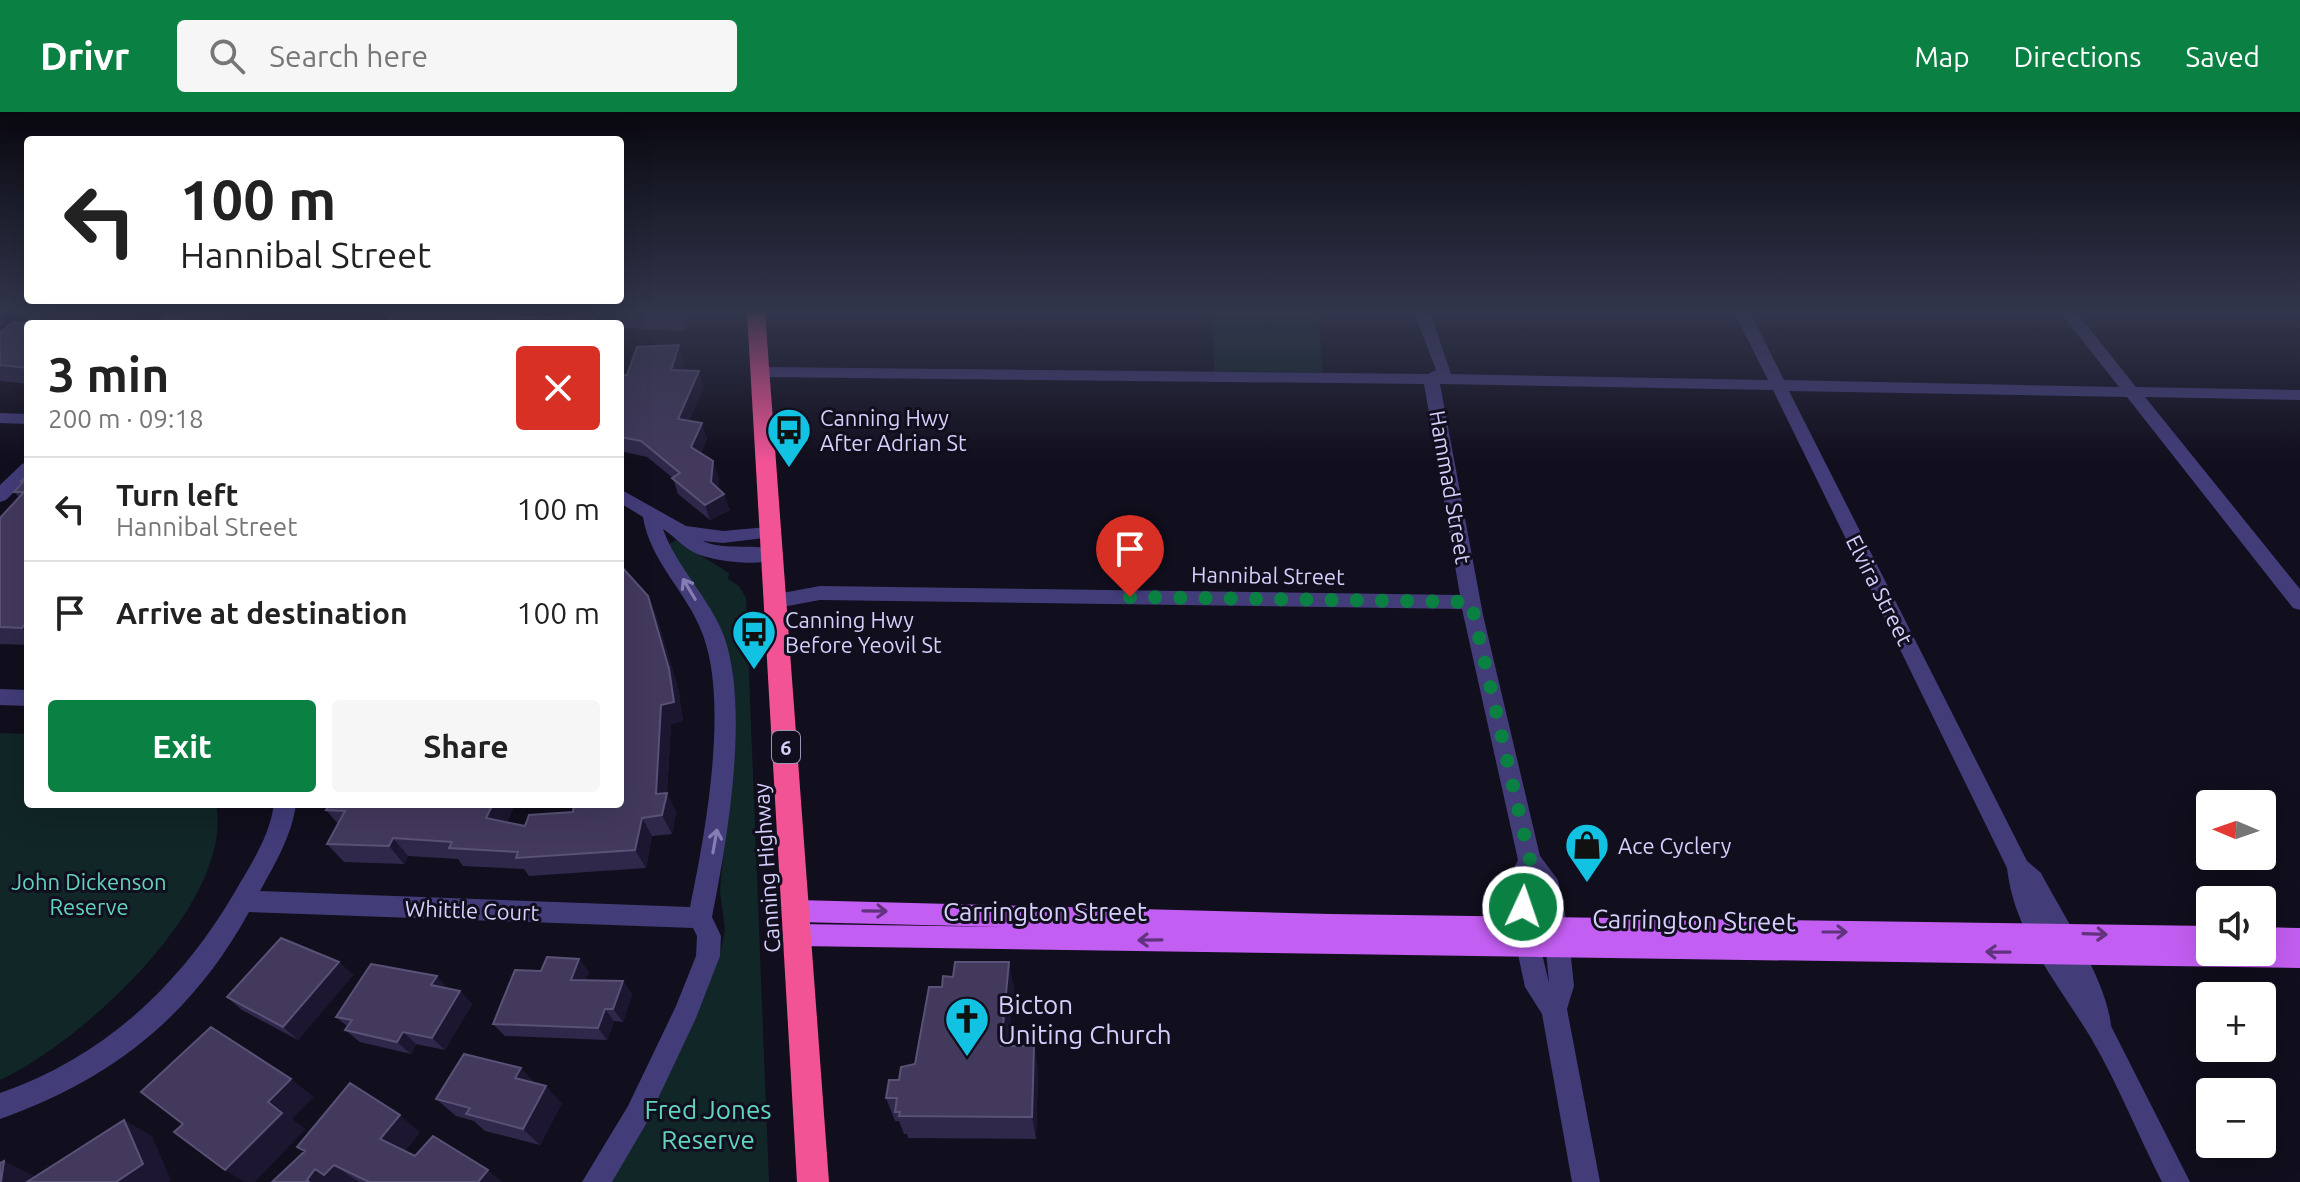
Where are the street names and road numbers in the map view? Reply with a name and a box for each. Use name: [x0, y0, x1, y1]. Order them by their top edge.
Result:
street label: Hammad Street: [1425, 408, 1477, 566]
street label: Elvira Street: [1842, 531, 1919, 650]
street label: Hannibal Street: [1191, 561, 1345, 589]
road number: 6: [772, 731, 800, 763]
street label: Canning Highway: [748, 782, 784, 954]
street label: Whittle Court: [404, 895, 540, 925]
street label: Carrington Street: [943, 897, 1147, 926]
street label: Carrington Street: [1592, 904, 1796, 936]

